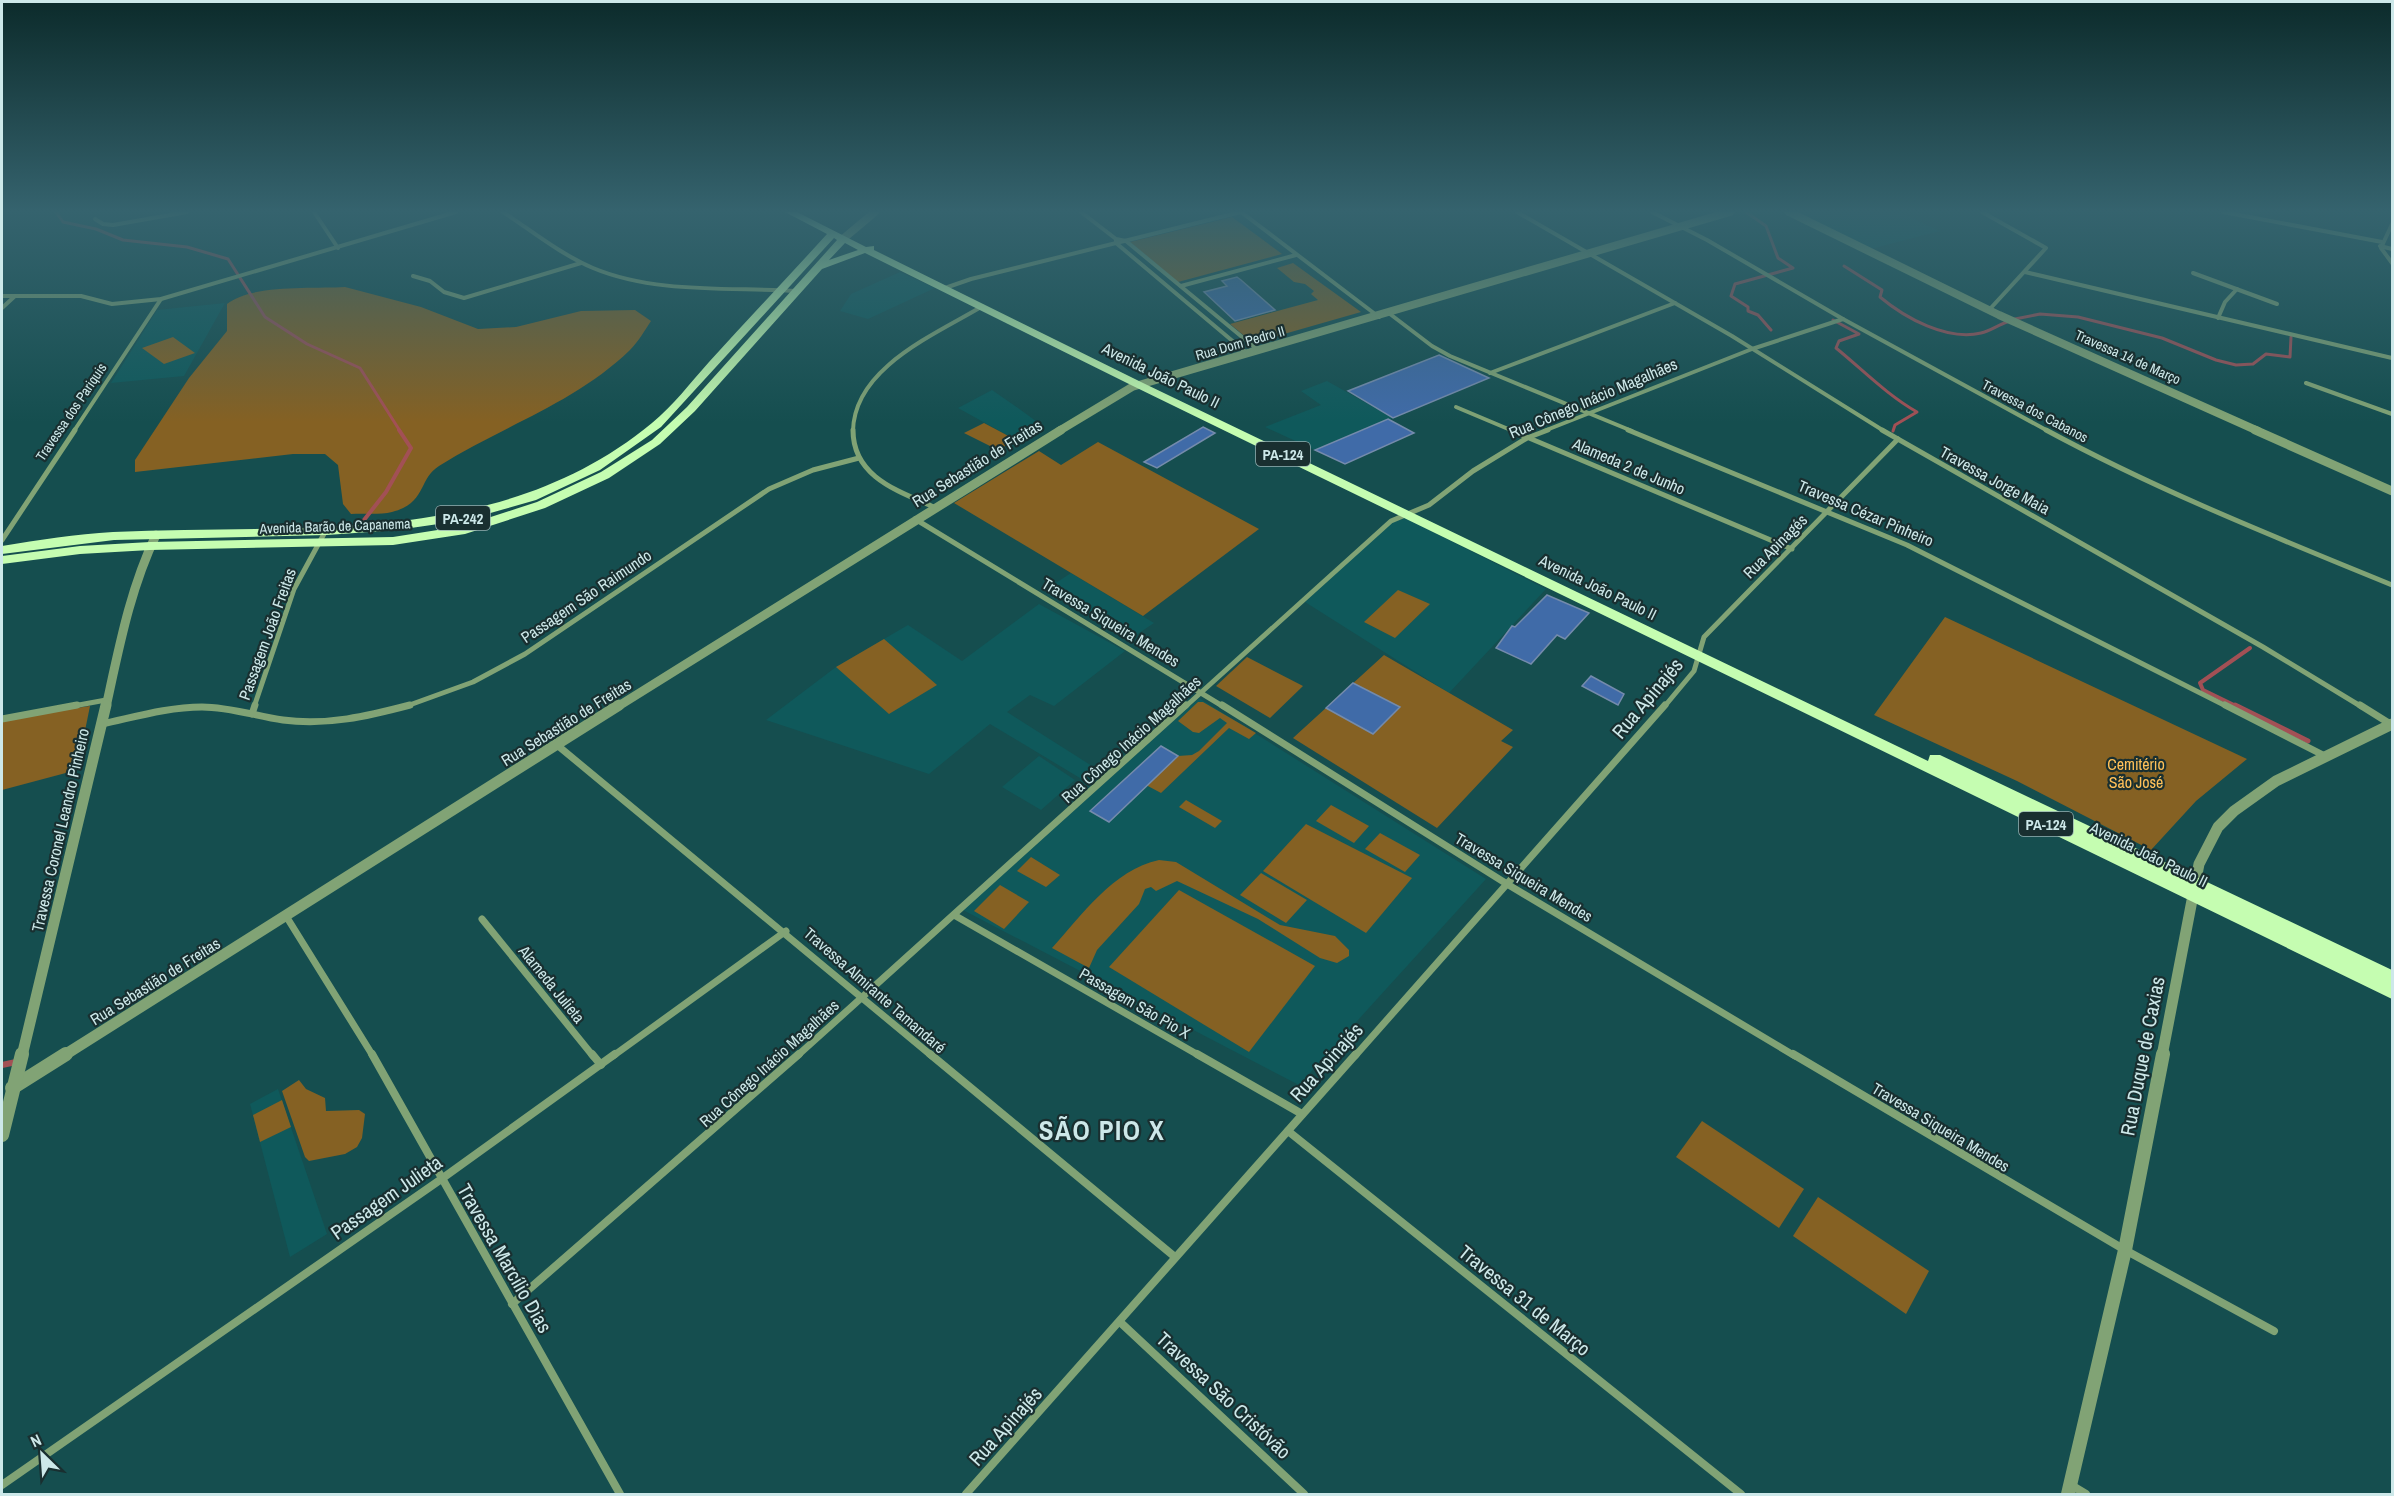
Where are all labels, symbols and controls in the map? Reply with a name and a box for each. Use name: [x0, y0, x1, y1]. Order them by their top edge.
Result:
street label: Rua Dom Pedro II: [1193, 322, 1287, 364]
street label: Travessa 14 de Março: [2072, 326, 2184, 388]
street label: Avenida João Paulo II: [1098, 337, 1223, 413]
street label: Rua Cônego Inácio Magalhães: [1505, 353, 1681, 443]
street label: Travessa dos Pariquis: [32, 359, 111, 464]
street label: Travessa dos Cabanos: [1979, 375, 2091, 447]
street label: Rua Sebastião de Freitas: [908, 414, 1046, 512]
street label: Alameda 2 de Junho: [1568, 432, 1689, 500]
street label: Travessa Jorge Maia: [1936, 441, 2055, 520]
road number: PA-124: [1256, 442, 1310, 466]
street label: Travessa Cézar Pinheiro: [1795, 474, 1937, 552]
road number: PA-242: [436, 506, 490, 530]
street label: Rua Apinagés: [1738, 509, 1812, 583]
street label: Avenida Barão de Capanema: [258, 514, 411, 538]
street label: Passagem São Raimundo: [516, 544, 656, 648]
street label: Avenida João Paulo II: [1535, 549, 1660, 625]
street label: Passagem João Freitas: [233, 565, 301, 703]
street label: Travessa Siqueira Mendes: [1038, 572, 1184, 672]
street label: Rua Apinajés: [1605, 652, 1689, 744]
street label: Rua Cônego Inácio Magalhães: [1056, 670, 1206, 808]
street label: Rua Sebastião de Freitas: [497, 673, 635, 771]
street label: Travessa Coronel Leandro Pinheiro: [26, 726, 94, 934]
park label: Cemitério São José: [2107, 753, 2165, 793]
road number: PA-124: [2019, 812, 2073, 836]
street label: Avenida João Paulo II: [2086, 816, 2211, 892]
street label: Travessa Siqueira Mendes: [1451, 827, 1597, 927]
street label: Travessa Almirante Tamandaré: [799, 922, 951, 1058]
street label: Rua Sebastião de Freitas: [86, 932, 224, 1030]
street label: Alameda Julieta: [513, 940, 591, 1028]
street label: Passagem São Pio X: [1075, 962, 1195, 1044]
street label: Rua Duque de Caxias: [2113, 974, 2171, 1138]
street label: Rua Cônego Inácio Magalhães: [694, 994, 844, 1132]
street label: Rua Apinajés: [1283, 1017, 1369, 1107]
street label: Travessa Siqueira Mendes: [1868, 1077, 2014, 1177]
district label: SÃO PIO X: [1039, 1112, 1165, 1148]
street label: Passagem Julieta: [325, 1149, 447, 1245]
street label: Travessa Marcílio Dias: [451, 1179, 559, 1337]
street label: Travessa 31 de Março: [1453, 1238, 1597, 1362]
street label: Travessa São Cristóvão: [1151, 1325, 1297, 1465]
street label: Rua Apinajés: [962, 1381, 1048, 1471]
north arrow: [12, 1424, 72, 1484]
text: N: [27, 1428, 45, 1452]

